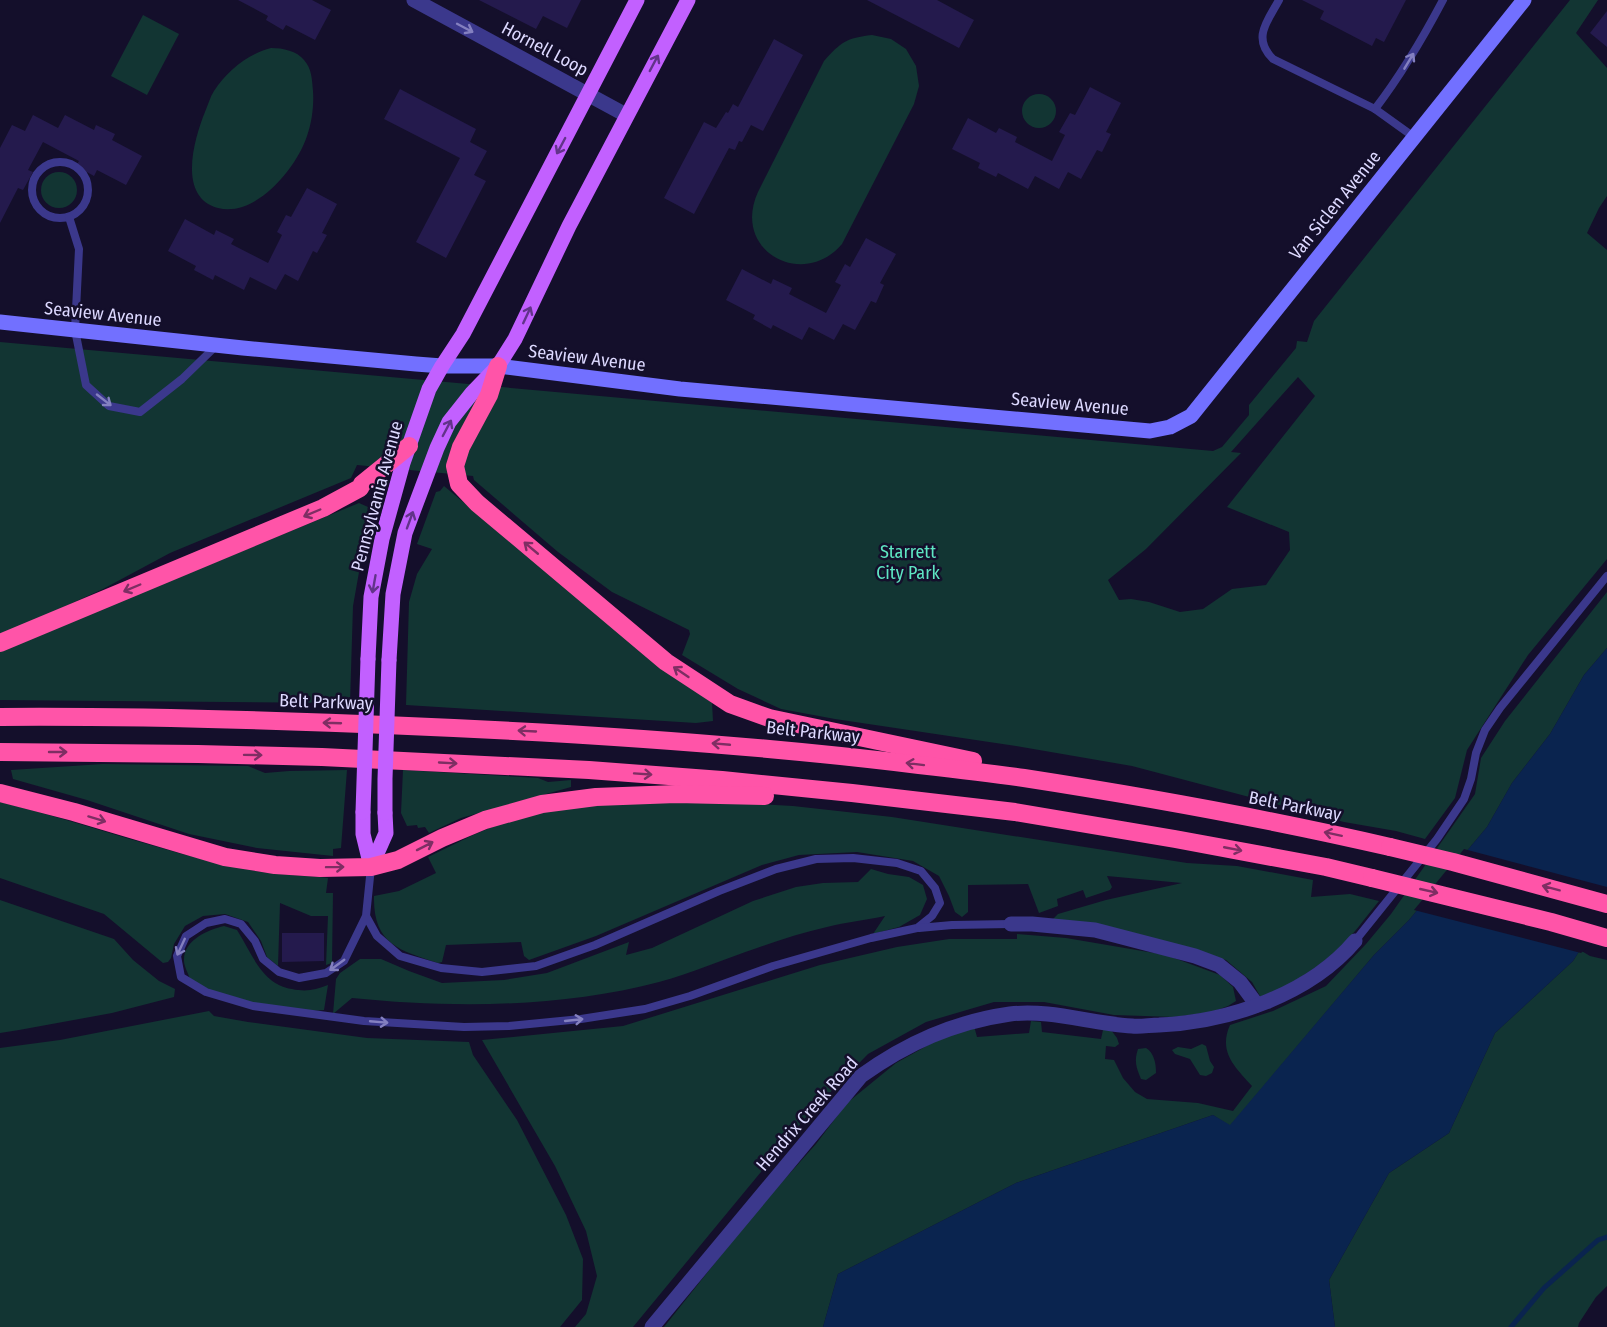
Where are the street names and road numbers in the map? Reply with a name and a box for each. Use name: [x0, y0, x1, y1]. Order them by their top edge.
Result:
street label: Hornell Loop: [498, 17, 592, 81]
street label: Van Siclen Avenue: [1284, 146, 1386, 264]
street label: Seaview Avenue: [43, 297, 163, 331]
street label: Seaview Avenue: [527, 340, 647, 376]
street label: Seaview Avenue: [1010, 388, 1130, 420]
street label: Pennsylvania Avenue: [346, 418, 408, 573]
street label: Belt Parkway: [279, 689, 373, 715]
street label: Belt Parkway: [765, 716, 861, 748]
street label: Belt Parkway: [1247, 786, 1343, 826]
street label: Hendrix Creek Road: [751, 1052, 863, 1176]

